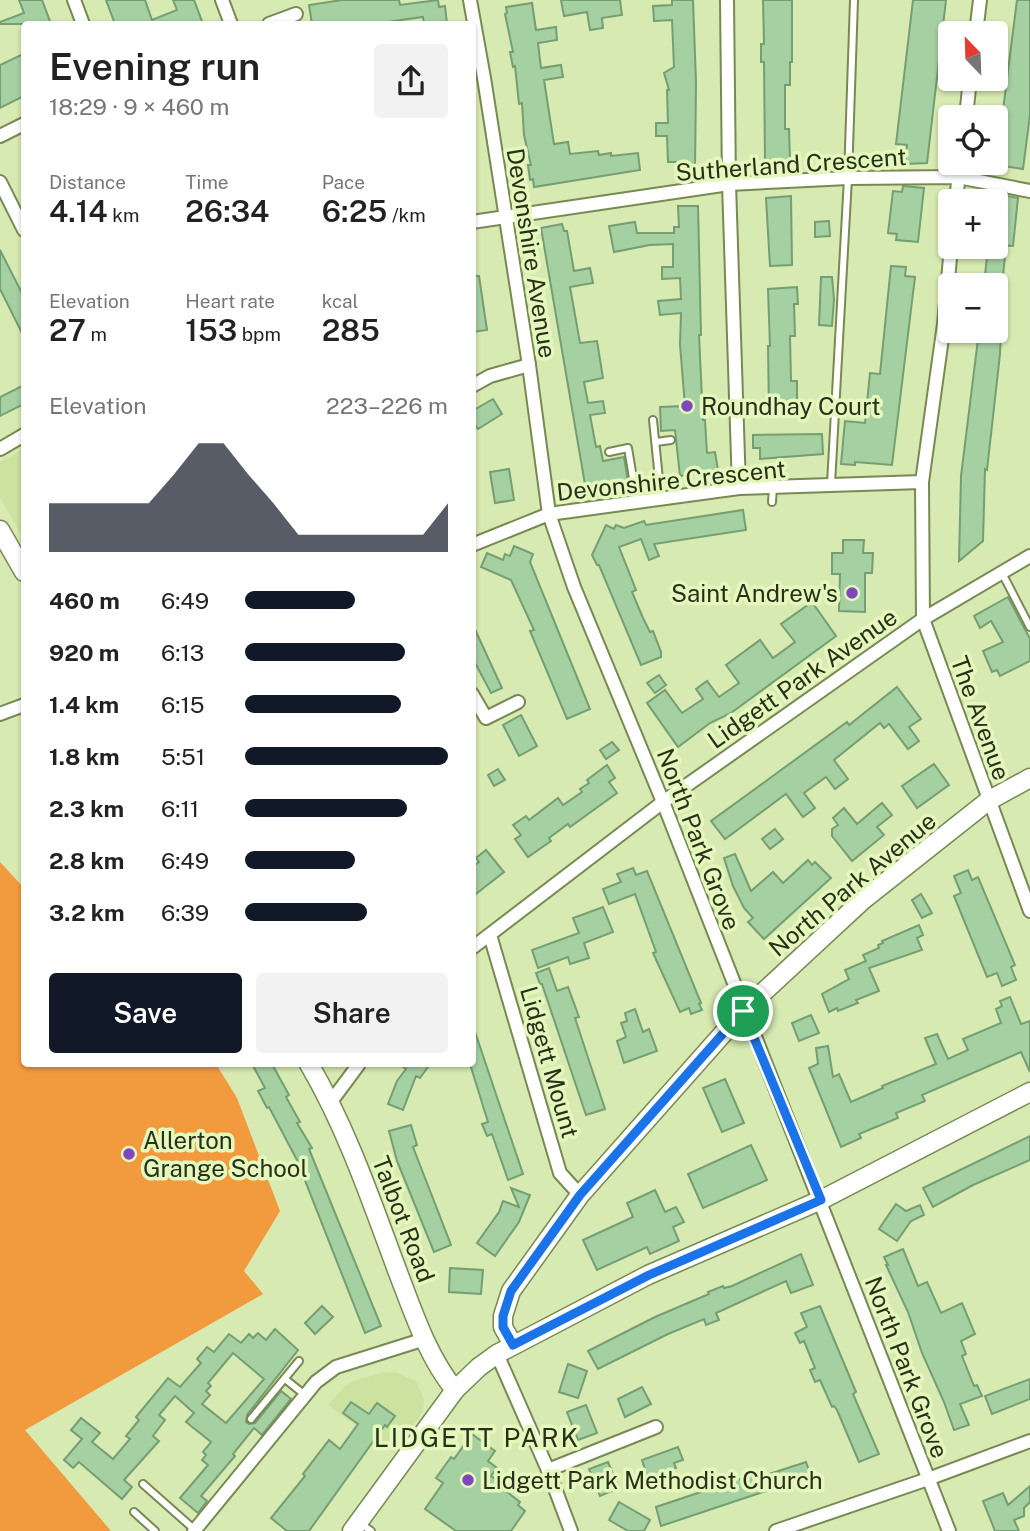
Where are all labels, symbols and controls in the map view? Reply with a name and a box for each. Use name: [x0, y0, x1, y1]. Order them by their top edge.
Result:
north arrow: [938, 21, 1008, 91]
map controls: [938, 21, 1008, 343]
text: Evening run: [49, 44, 260, 89]
button: share: [374, 44, 448, 118]
text: 18:29 · 9 × 460 m: [49, 93, 229, 120]
button: locate: [938, 105, 1008, 175]
street label: Sutherland Crescent: [675, 142, 907, 186]
street label: Devonshire Avenue: [502, 146, 562, 360]
text: Distance: [49, 171, 126, 193]
text: Time: [185, 171, 229, 193]
text: Pace: [322, 171, 365, 193]
button: +: [938, 189, 1008, 259]
text: 4.14: [49, 193, 108, 229]
text: 26:34: [185, 193, 269, 229]
text: 6:25: [322, 193, 387, 229]
text: km: [108, 204, 139, 226]
text: /km: [387, 204, 426, 226]
button: −: [938, 273, 1008, 343]
text: Elevation: [49, 290, 130, 312]
text: Heart rate: [185, 290, 275, 312]
text: kcal: [322, 290, 358, 312]
text: 27: [49, 312, 86, 348]
text: 153: [185, 312, 237, 348]
text: 285: [322, 312, 380, 348]
text: m: [86, 323, 107, 345]
text: bpm: [237, 323, 281, 345]
text: Elevation: [49, 392, 147, 419]
text: 223–226 m: [326, 392, 448, 419]
place label: Roundhay Court: [701, 392, 881, 420]
marker: Roundhay Court: [679, 398, 695, 414]
street label: Devonshire Crescent: [555, 454, 787, 506]
place label: Saint Andrew's: [671, 579, 838, 607]
marker: Saint Andrew's: [844, 585, 860, 601]
text: 460 m: [49, 587, 120, 614]
text: 6:49: [161, 587, 209, 614]
street label: Lidgett Park Avenue: [702, 602, 902, 754]
text: 920 m: [49, 639, 119, 666]
text: 6:13: [161, 639, 204, 666]
street label: The Avenue: [946, 652, 1016, 784]
text: 1.4 km: [49, 691, 119, 718]
text: 6:15: [161, 691, 205, 718]
text: 1.8 km: [49, 743, 120, 770]
text: 5:51: [161, 743, 205, 770]
street label: North Park Grove: [652, 744, 746, 934]
text: 2.3 km: [49, 795, 124, 822]
text: 6:11: [161, 795, 199, 822]
street label: North Park Avenue: [763, 806, 941, 962]
text: 2.8 km: [49, 847, 124, 874]
text: 6:49: [161, 847, 209, 874]
text: 3.2 km: [49, 899, 125, 926]
text: 6:39: [161, 899, 209, 926]
button: Save: [49, 973, 242, 1053]
button: Share: [256, 973, 448, 1053]
pin: [713, 981, 773, 1041]
street label: Lidgett Mount: [515, 983, 585, 1141]
icon: arrive: [724, 992, 762, 1030]
place label: Allerton Grange School: [143, 1126, 308, 1182]
marker: Allerton Grange School: [121, 1146, 137, 1162]
street label: Talbot Road: [367, 1152, 441, 1286]
street label: North Park Grove: [860, 1272, 954, 1462]
district label: LIDGETT PARK: [374, 1422, 580, 1453]
place label: Lidgett Park Methodist Church: [482, 1466, 823, 1494]
marker: Lidgett Park Methodist Church: [460, 1472, 476, 1488]

